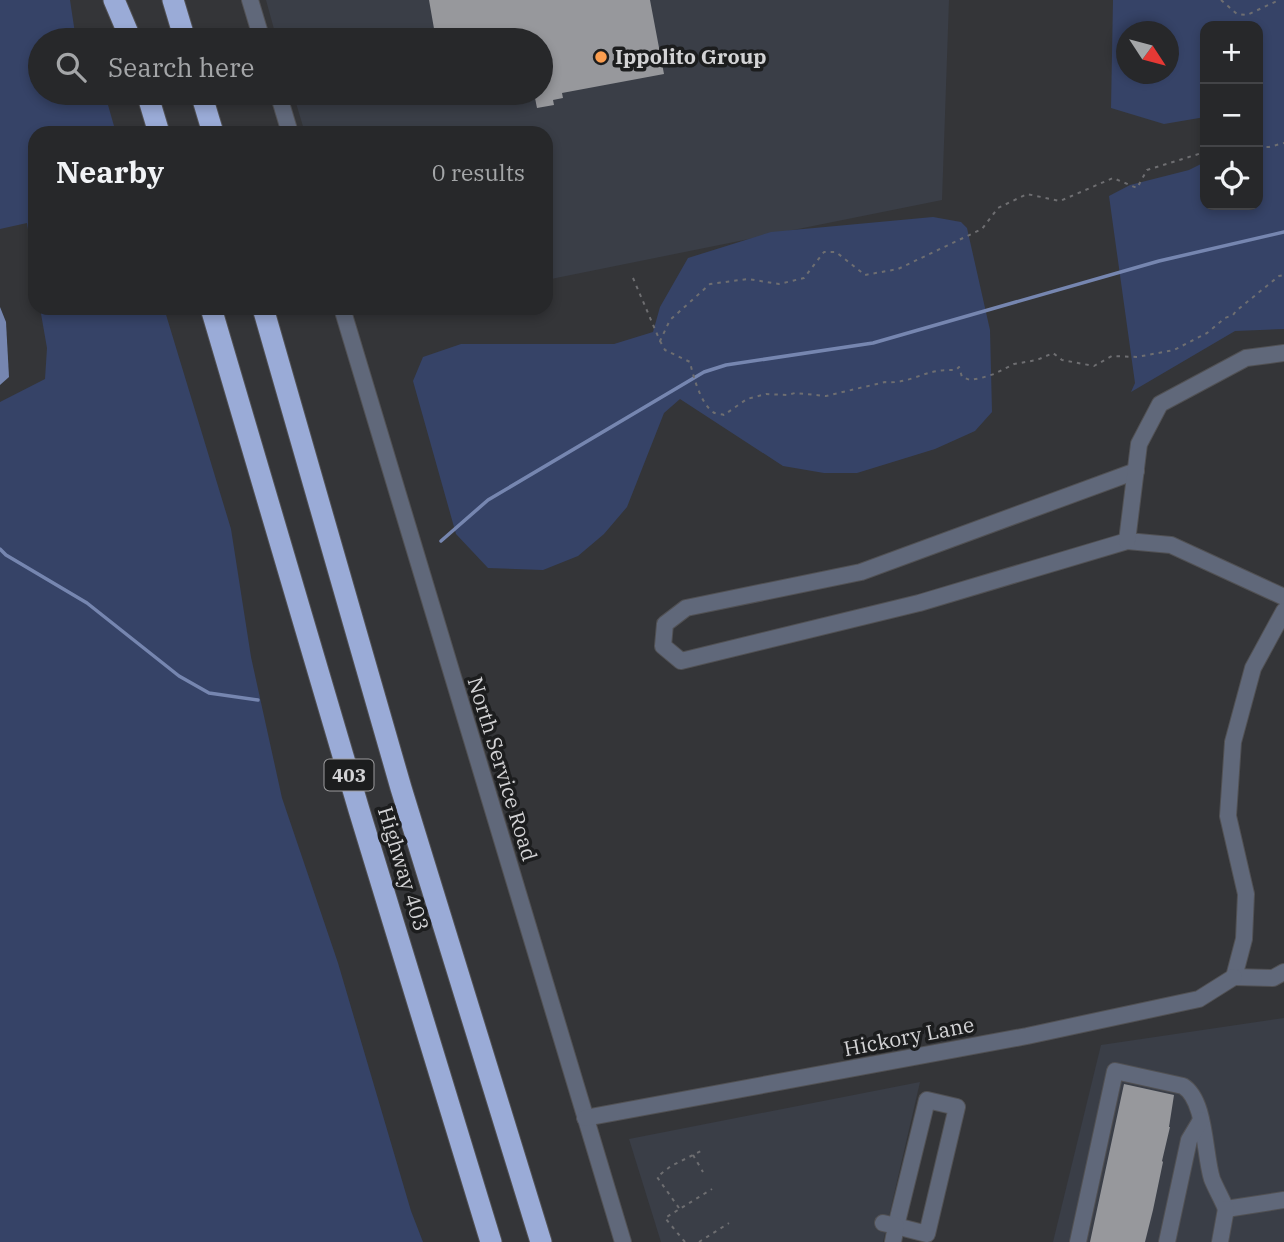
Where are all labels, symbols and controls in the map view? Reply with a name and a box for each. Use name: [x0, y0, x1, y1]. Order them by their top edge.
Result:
north arrow: [1116, 21, 1179, 84]
map controls: [1200, 21, 1263, 210]
button: +: [1200, 21, 1263, 84]
search box: [28, 28, 553, 105]
place label: Ippolito Group: [615, 42, 767, 70]
icon: search: [52, 48, 90, 86]
marker: Ippolito Group: [593, 49, 609, 65]
text: Search here: [108, 50, 254, 84]
button: −: [1200, 84, 1263, 147]
button: locate: [1200, 147, 1263, 210]
text: Nearby: [56, 152, 164, 191]
text: 0 results: [432, 157, 525, 187]
street label: North Service Road: [462, 673, 544, 864]
road number: 403: [324, 760, 374, 790]
street label: Highway 403: [372, 803, 436, 934]
street label: Hickory Lane: [841, 1010, 976, 1062]

